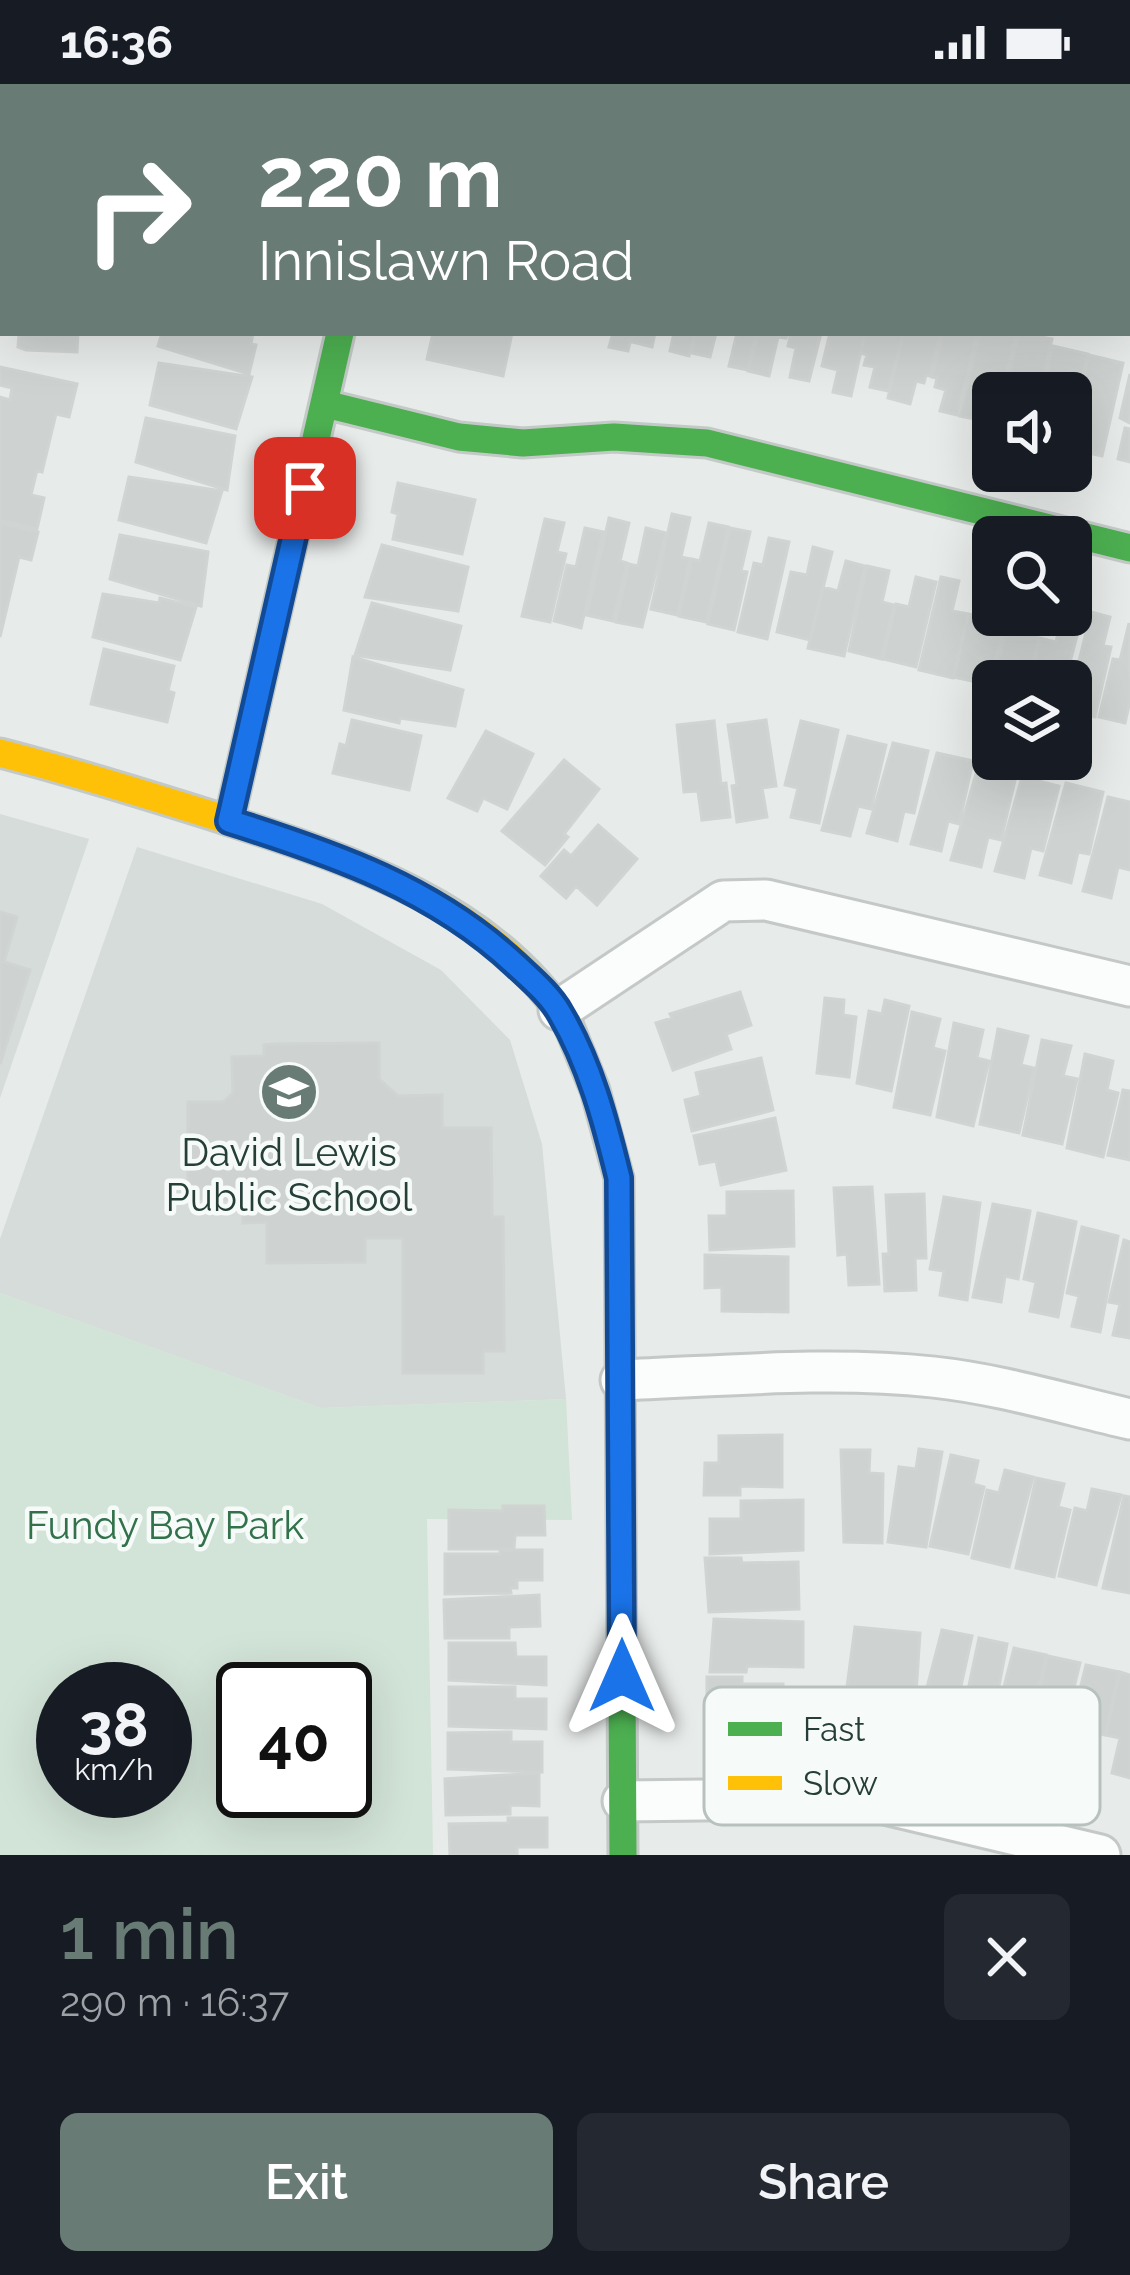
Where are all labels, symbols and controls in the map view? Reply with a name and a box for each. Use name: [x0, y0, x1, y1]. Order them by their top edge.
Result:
text: 16:36: [60, 16, 173, 69]
text: 220 m: [258, 128, 503, 227]
icon: right: [60, 132, 216, 288]
text: Innislawn Road: [258, 229, 634, 293]
map controls: [972, 372, 1092, 780]
button: sound: [972, 372, 1092, 492]
pin: [254, 437, 356, 539]
icon: arrive: [272, 455, 338, 521]
button: search: [972, 516, 1092, 636]
button: layers: [972, 660, 1092, 780]
school or university icon: David Lewis Public School: [258, 1061, 320, 1123]
place label: David Lewis Public School: [166, 1129, 413, 1220]
park label: Fundy Bay Park: [26, 1502, 304, 1548]
position arrow: [559, 1613, 685, 1739]
speed limit sign: 40: [216, 1662, 372, 1818]
legend: [704, 1687, 1100, 1825]
text: 38: [79, 1690, 149, 1760]
text: Fast: [803, 1710, 865, 1749]
text: km/h: [74, 1752, 154, 1787]
text: Slow: [803, 1764, 878, 1803]
text: 1 min: [60, 1891, 239, 1976]
button: close: [944, 1894, 1070, 2020]
text: 290 m · 16:37: [60, 1979, 289, 2025]
button: Exit: [60, 2113, 553, 2251]
button: Share: [577, 2113, 1070, 2251]

